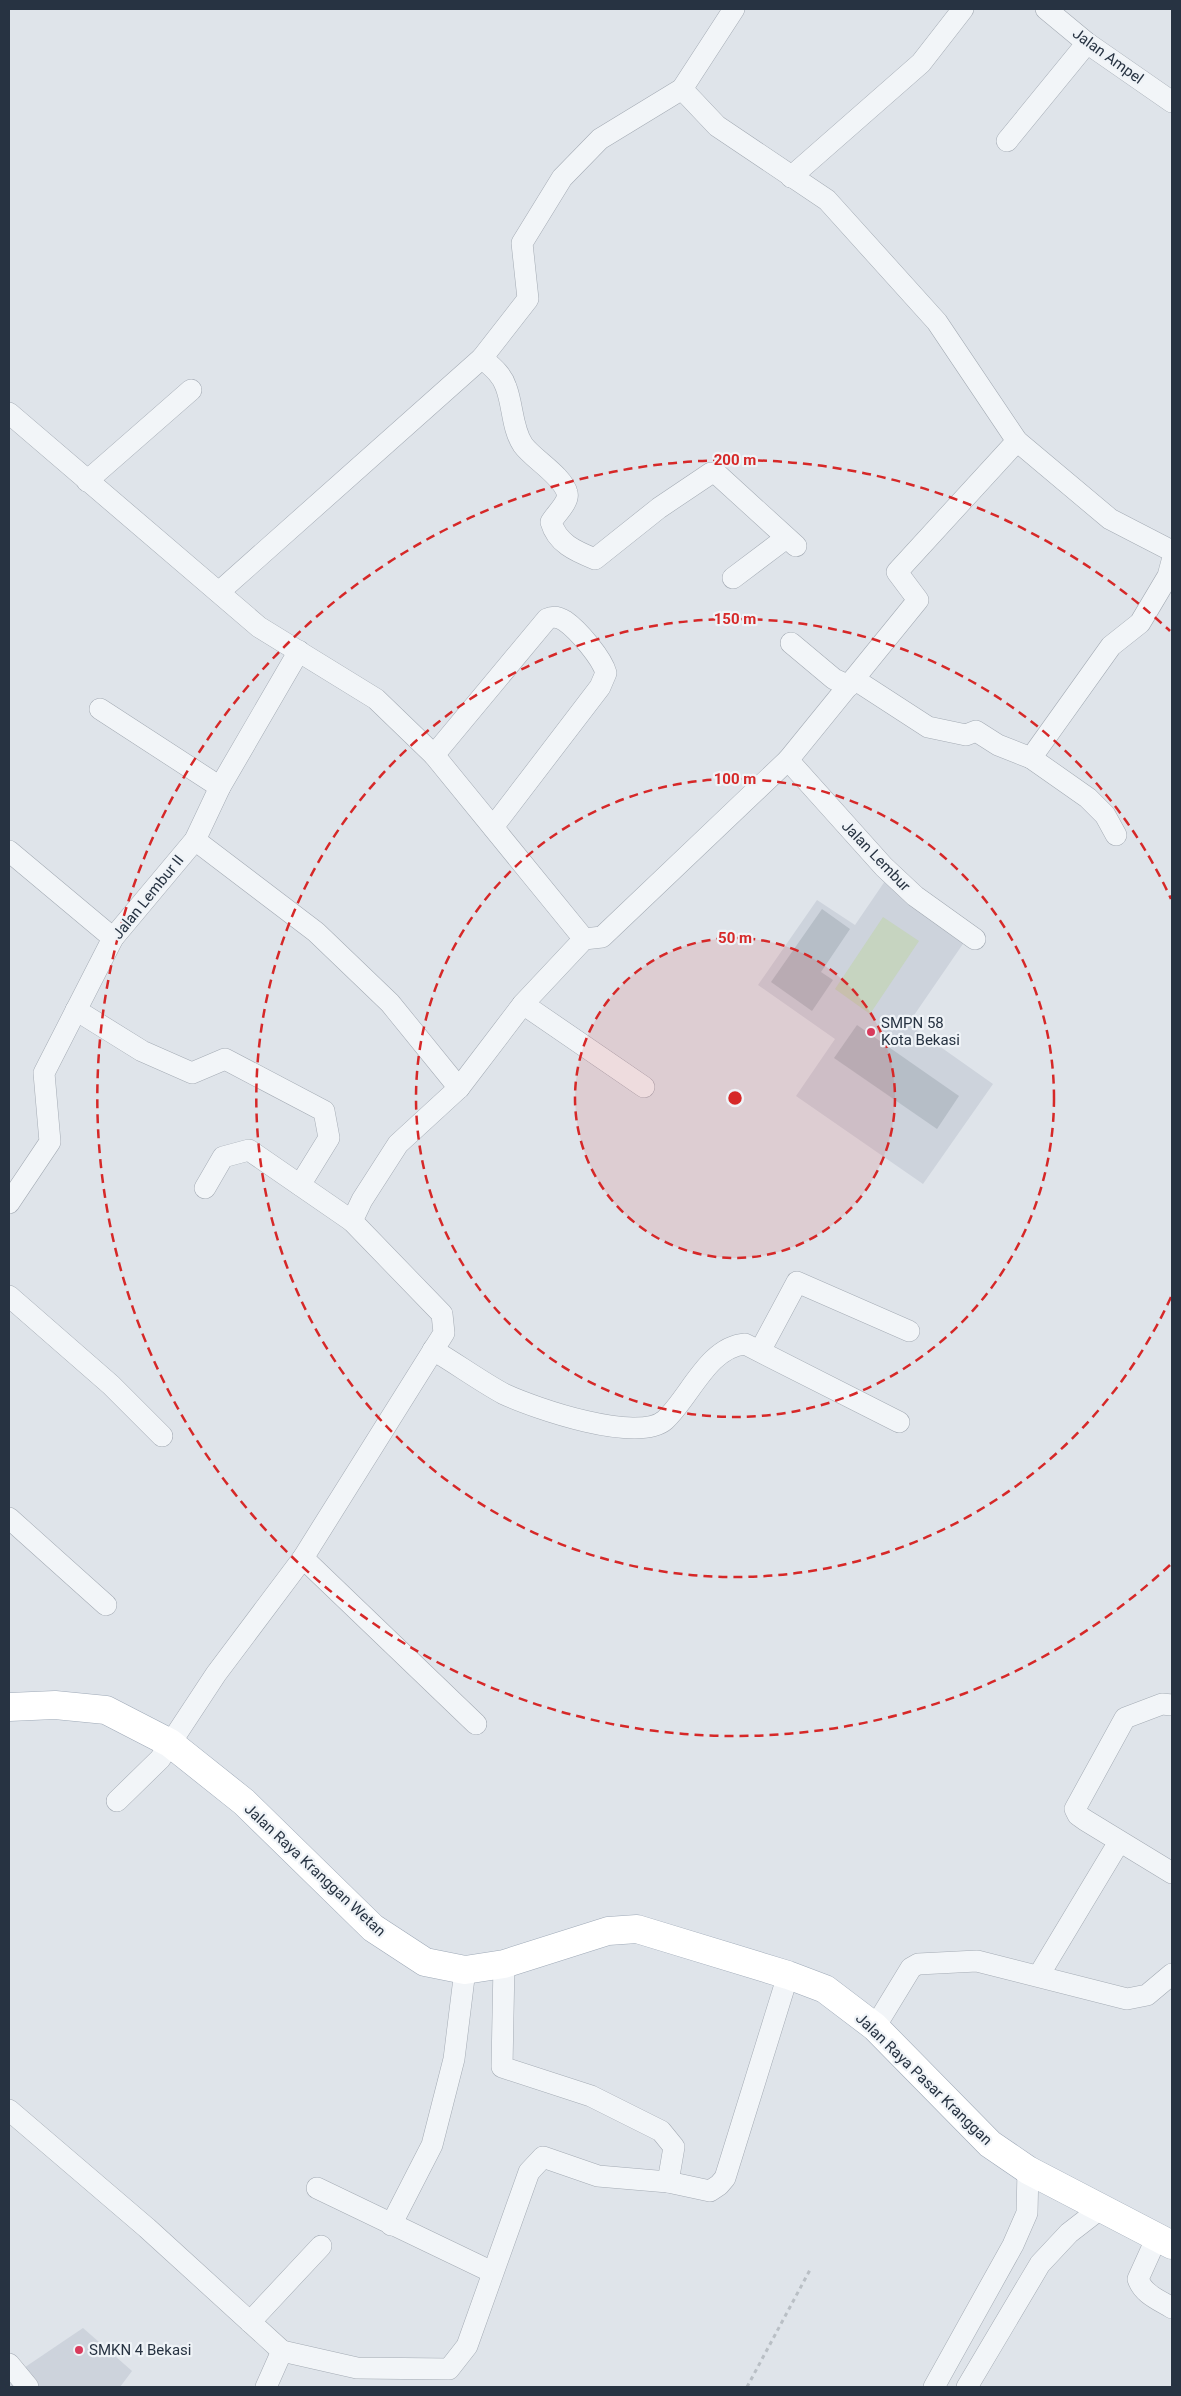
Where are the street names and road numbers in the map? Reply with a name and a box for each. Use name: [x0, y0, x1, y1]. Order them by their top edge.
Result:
street label: Jalan Ampel: [1069, 24, 1147, 88]
street label: Jalan Lembur: [838, 817, 914, 895]
street label: Jalan Lembur II: [109, 851, 187, 943]
street label: Jalan Raya Kranggan Wetan: [241, 1800, 389, 1940]
street label: Jalan Raya Pasar Kranggan: [852, 2009, 996, 2149]

